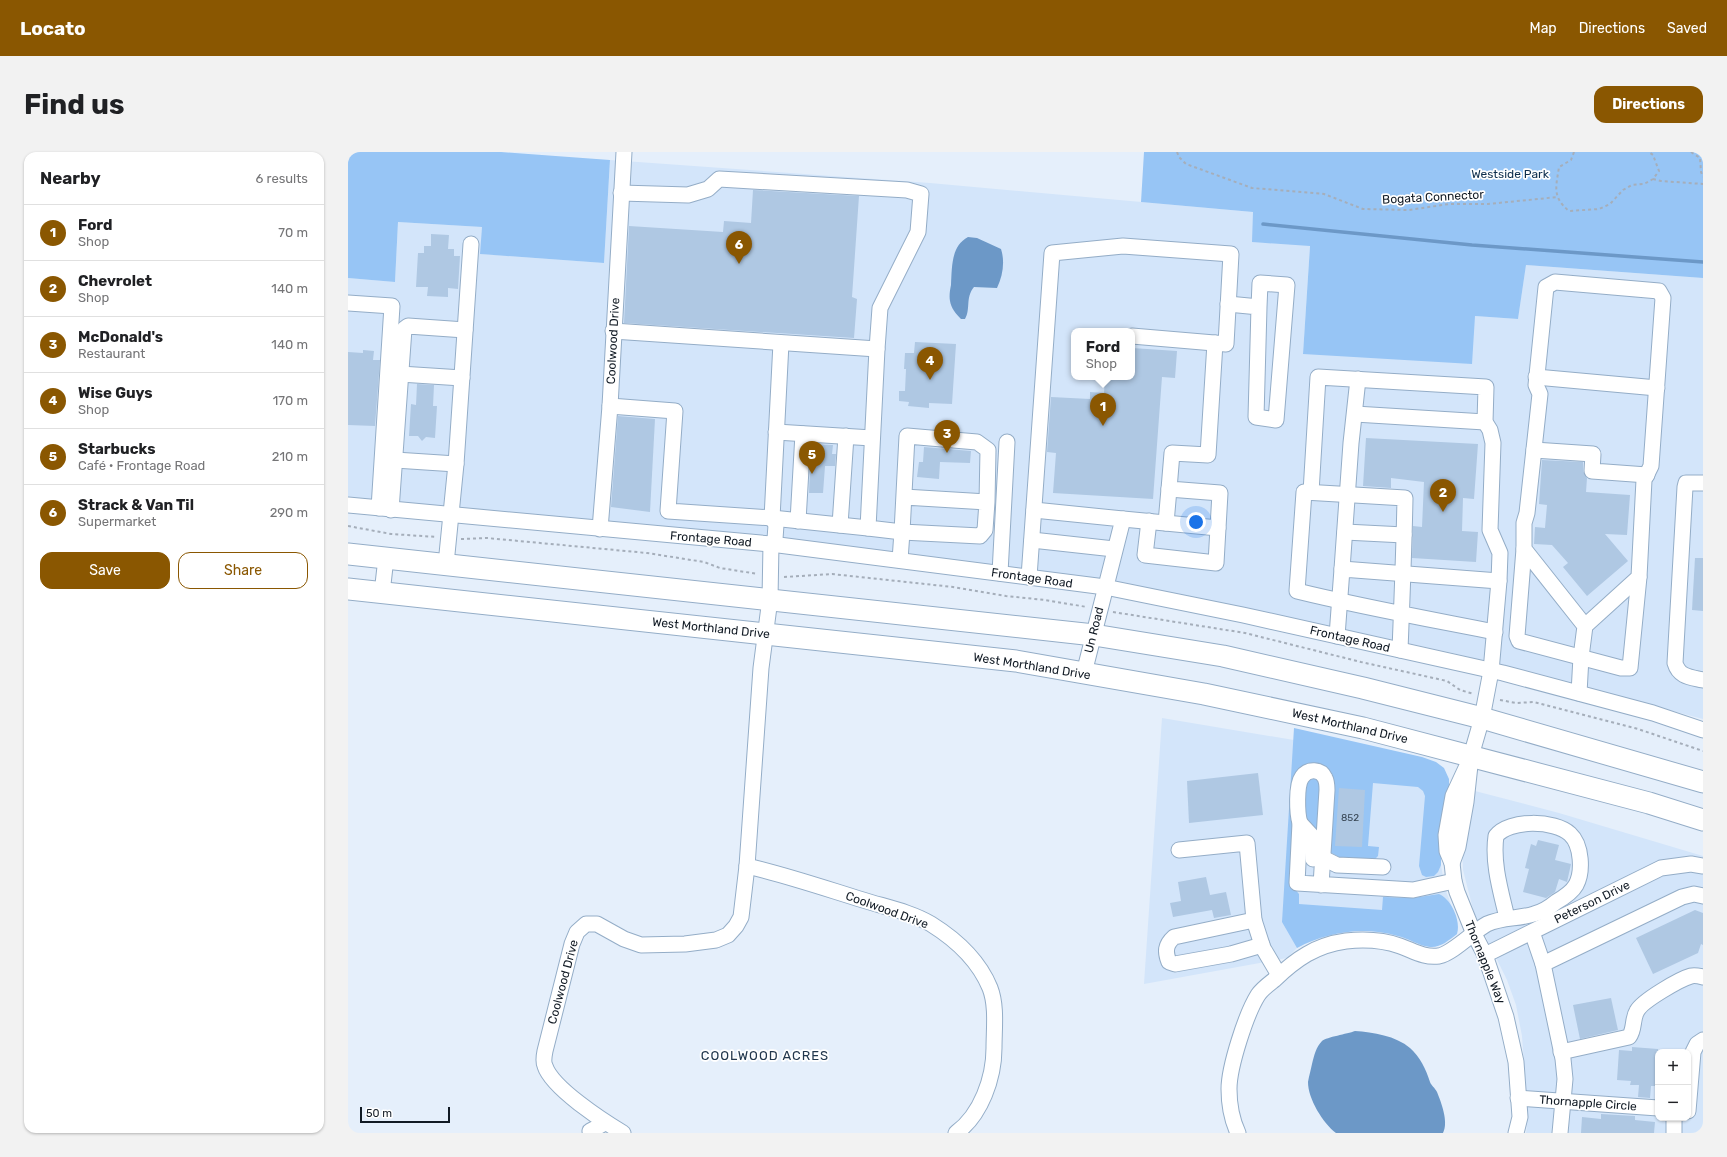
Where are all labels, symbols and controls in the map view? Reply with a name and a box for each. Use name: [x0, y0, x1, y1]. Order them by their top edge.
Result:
text: Locato: [20, 17, 86, 40]
text: Map: [1530, 20, 1557, 37]
text: Directions: [1579, 20, 1645, 37]
text: Saved: [1667, 20, 1707, 37]
button: Directions: [1594, 86, 1703, 123]
text: Find us: [24, 88, 124, 121]
park label: Westside Park: [1471, 167, 1550, 181]
text: Nearby: [40, 168, 101, 188]
text: 6 results: [256, 171, 308, 186]
street label: Bogata Connector: [1382, 187, 1485, 207]
text: Ford: [78, 216, 113, 234]
text: 1: [50, 225, 56, 240]
text: 70 m: [278, 225, 308, 240]
pin: 6: [726, 231, 752, 264]
text: Shop: [78, 234, 109, 249]
text: Chevrolet: [78, 272, 152, 290]
text: 2: [49, 281, 57, 296]
text: 140 m: [271, 281, 308, 296]
text: Shop: [78, 290, 109, 305]
street label: Coolwood Drive: [604, 297, 622, 385]
text: McDonald's: [78, 328, 163, 346]
popup: [1071, 328, 1135, 380]
text: 3: [49, 337, 57, 352]
text: 140 m: [271, 337, 308, 352]
text: Ford: [1086, 338, 1120, 356]
text: Restaurant: [78, 346, 145, 361]
pin: 4: [917, 347, 943, 380]
text: Shop: [1086, 356, 1117, 371]
text: Wise Guys: [78, 384, 153, 402]
text: 4: [49, 393, 57, 408]
text: 170 m: [273, 393, 308, 408]
pin: 1: [1090, 393, 1116, 426]
text: Shop: [78, 402, 109, 417]
pin: 3: [934, 420, 960, 453]
text: Starbucks: [78, 440, 155, 458]
pin: 5: [799, 441, 825, 474]
text: 5: [49, 449, 57, 464]
text: 210 m: [272, 449, 308, 464]
text: Café · Frontage Road: [78, 458, 205, 473]
pin: 2: [1430, 479, 1456, 512]
text: Strack & Van Til: [78, 496, 194, 514]
text: 6: [49, 505, 57, 520]
text: 290 m: [270, 505, 308, 520]
your location: [1186, 512, 1206, 532]
text: Supermarket: [78, 514, 156, 529]
street label: Frontage Road: [670, 528, 752, 550]
button: Save: [40, 552, 170, 589]
button: Share: [178, 552, 308, 589]
street label: Frontage Road: [990, 565, 1074, 591]
street label: Un Road: [1082, 605, 1106, 655]
street label: West Morthland Drive: [651, 615, 771, 641]
street label: Frontage Road: [1309, 623, 1391, 655]
street label: West Morthland Drive: [972, 650, 1092, 682]
street label: West Morthland Drive: [1291, 706, 1410, 746]
house number: 852: [1341, 812, 1359, 824]
street label: Peterson Drive: [1552, 878, 1632, 926]
street label: Coolwood Drive: [844, 889, 930, 932]
street label: Thornapple Way: [1462, 918, 1508, 1006]
street label: Coolwood Drive: [545, 938, 581, 1026]
district label: COOLWOOD ACRES: [701, 1048, 829, 1063]
map controls: [1655, 1049, 1691, 1121]
button: +: [1655, 1049, 1691, 1085]
button: −: [1655, 1085, 1691, 1121]
street label: Thornapple Circle: [1539, 1093, 1638, 1113]
scale bar: [360, 1105, 450, 1124]
text: 50 m: [366, 1107, 392, 1120]

